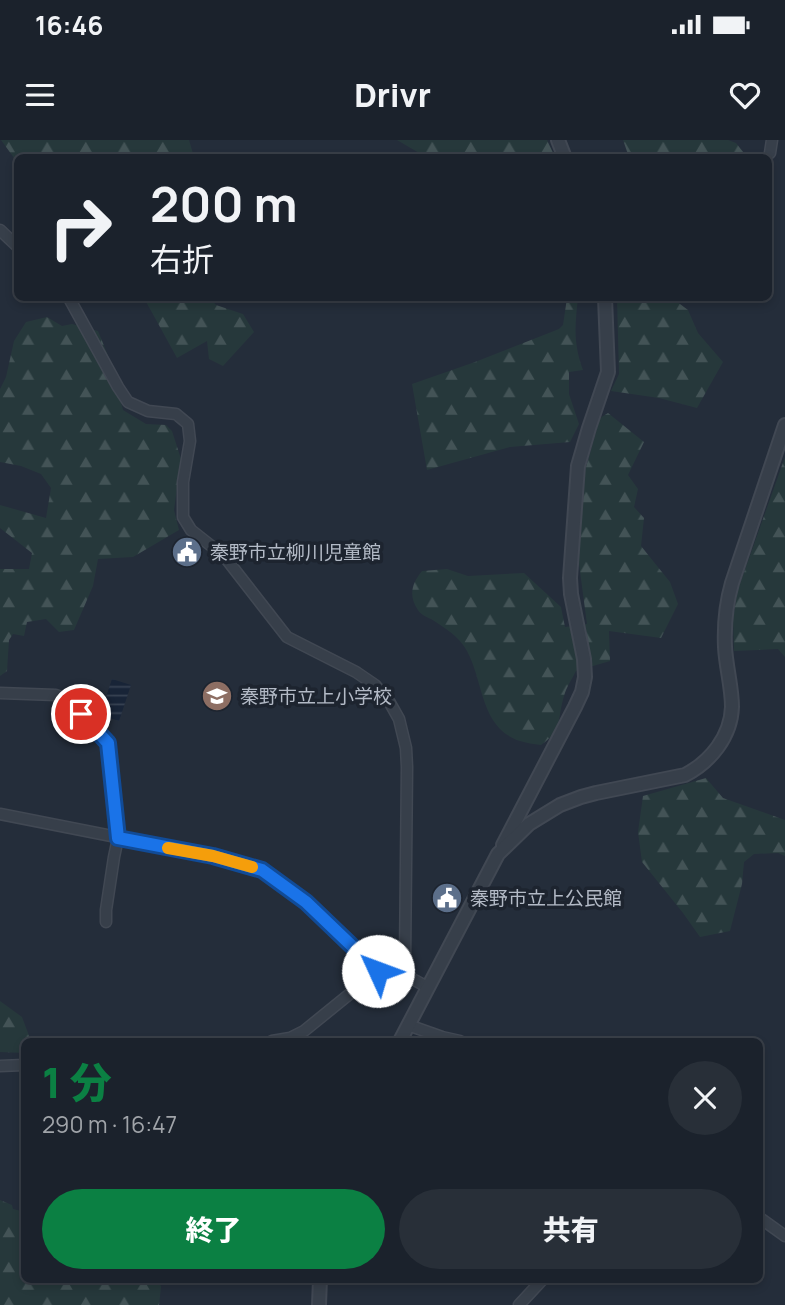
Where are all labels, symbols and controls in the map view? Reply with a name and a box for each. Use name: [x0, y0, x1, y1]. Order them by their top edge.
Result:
text: 16:46: [35, 7, 103, 43]
text: Drivr: [354, 73, 431, 117]
icon: menu: [21, 76, 59, 114]
icon: heart: [726, 76, 764, 114]
text: 200 m: [150, 170, 298, 237]
icon: right: [35, 182, 126, 273]
text: 右折: [150, 237, 214, 281]
public building icon: 秦野市立柳川児童館: [170, 535, 204, 569]
place label: 秦野市立柳川児童館: [210, 539, 381, 565]
school or university icon: 秦野市立上小学校: [200, 679, 234, 713]
place label: 秦野市立上小学校: [240, 683, 392, 709]
pin: [51, 684, 111, 744]
icon: arrive: [62, 695, 100, 733]
public building icon: 秦野市立上公民館: [430, 881, 464, 915]
place label: 秦野市立上公民館: [470, 885, 622, 911]
position arrow: [341, 934, 415, 1008]
text: 1 分: [42, 1053, 111, 1111]
button: close: [668, 1061, 742, 1135]
text: 290 m · 16:47: [42, 1108, 177, 1140]
button: 終了: [42, 1189, 385, 1269]
button: 共有: [399, 1189, 742, 1269]

